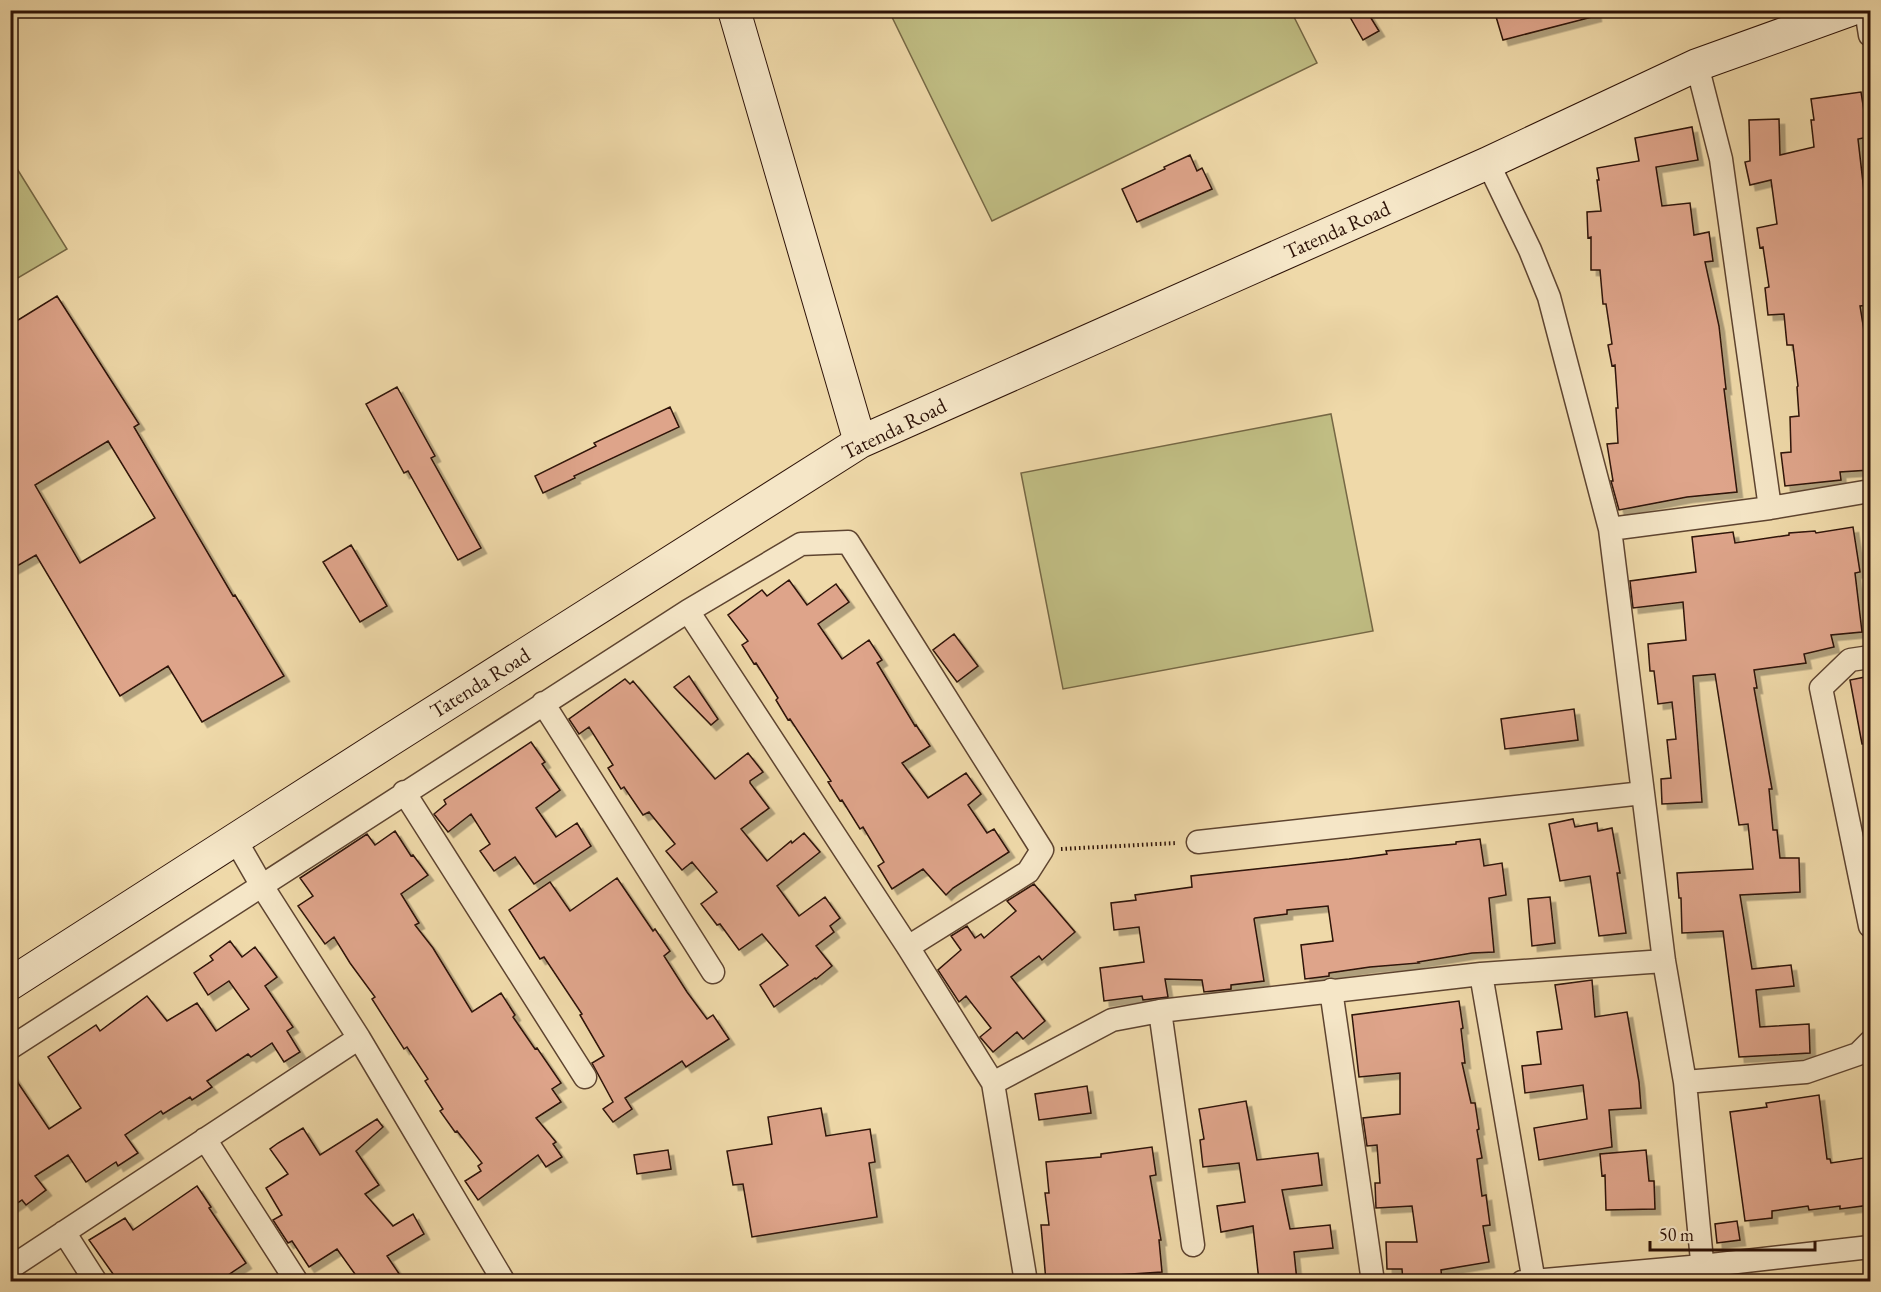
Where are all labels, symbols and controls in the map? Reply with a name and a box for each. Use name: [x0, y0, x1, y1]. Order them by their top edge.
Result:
street label: Tatenda Road: [1280, 194, 1394, 265]
street label: Tatenda Road: [837, 391, 951, 466]
street label: Tatenda Road: [425, 641, 535, 724]
scale bar: [1650, 1214, 1815, 1252]
text: 50 m: [1659, 1223, 1694, 1246]

